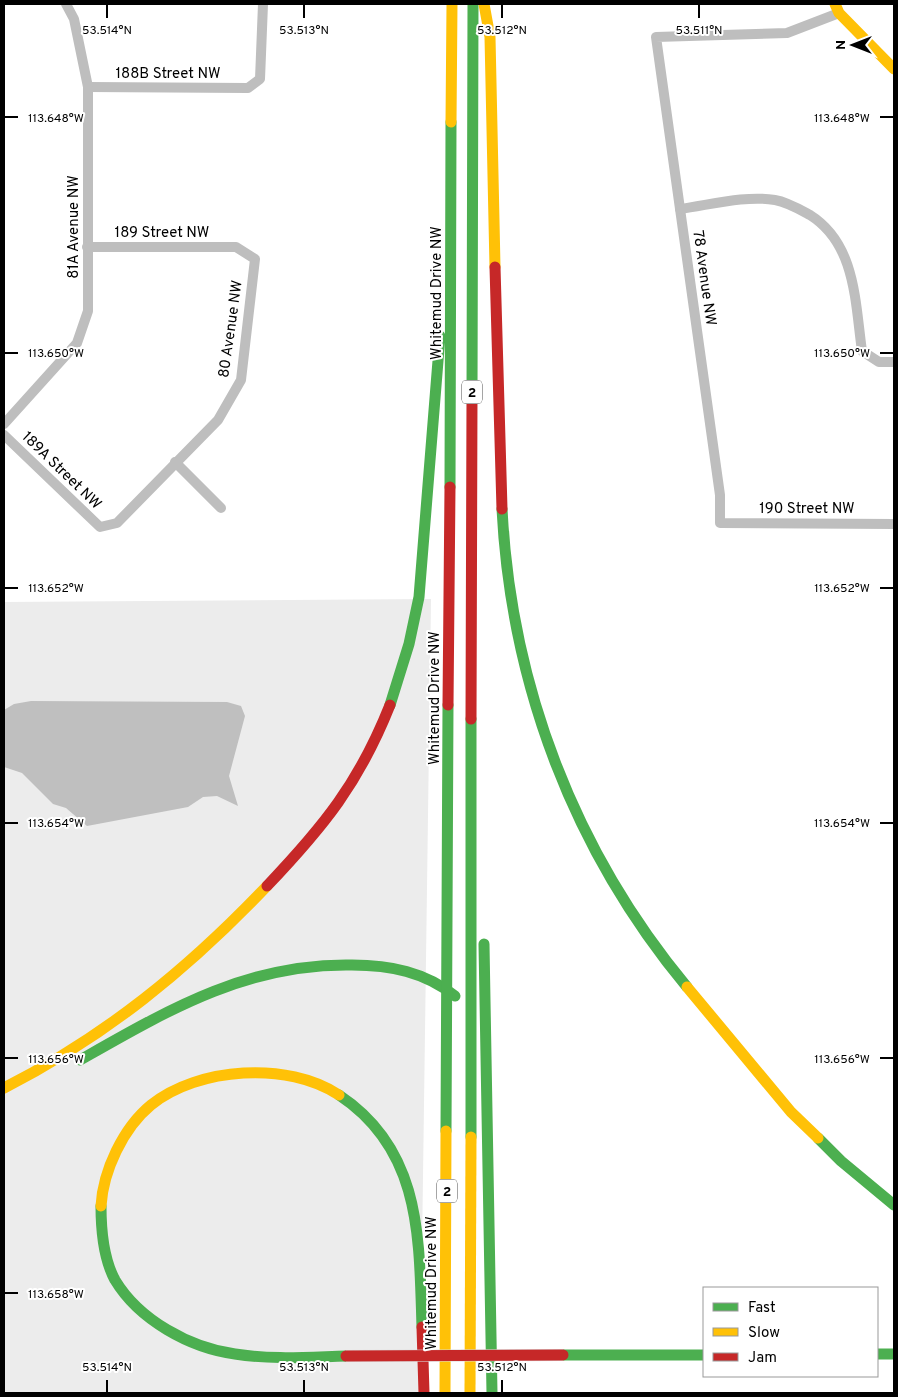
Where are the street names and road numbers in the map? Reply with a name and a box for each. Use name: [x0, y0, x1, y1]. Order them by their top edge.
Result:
street label: 188B Street NW: [115, 65, 221, 84]
street label: 81A Avenue NW: [65, 175, 84, 279]
street label: 189 Street NW: [115, 224, 209, 243]
street label: Whitemud Drive NW: [428, 226, 447, 360]
street label: 78 Avenue NW: [687, 229, 720, 327]
street label: 80 Avenue NW: [215, 279, 248, 379]
road number: 2: [462, 381, 482, 404]
street label: 189A Street NW: [17, 428, 105, 514]
street label: 190 Street NW: [759, 500, 855, 519]
street label: Whitemud Drive NW: [426, 631, 445, 765]
road number: 2: [437, 1180, 457, 1202]
street label: Whitemud Drive NW: [423, 1216, 442, 1350]

